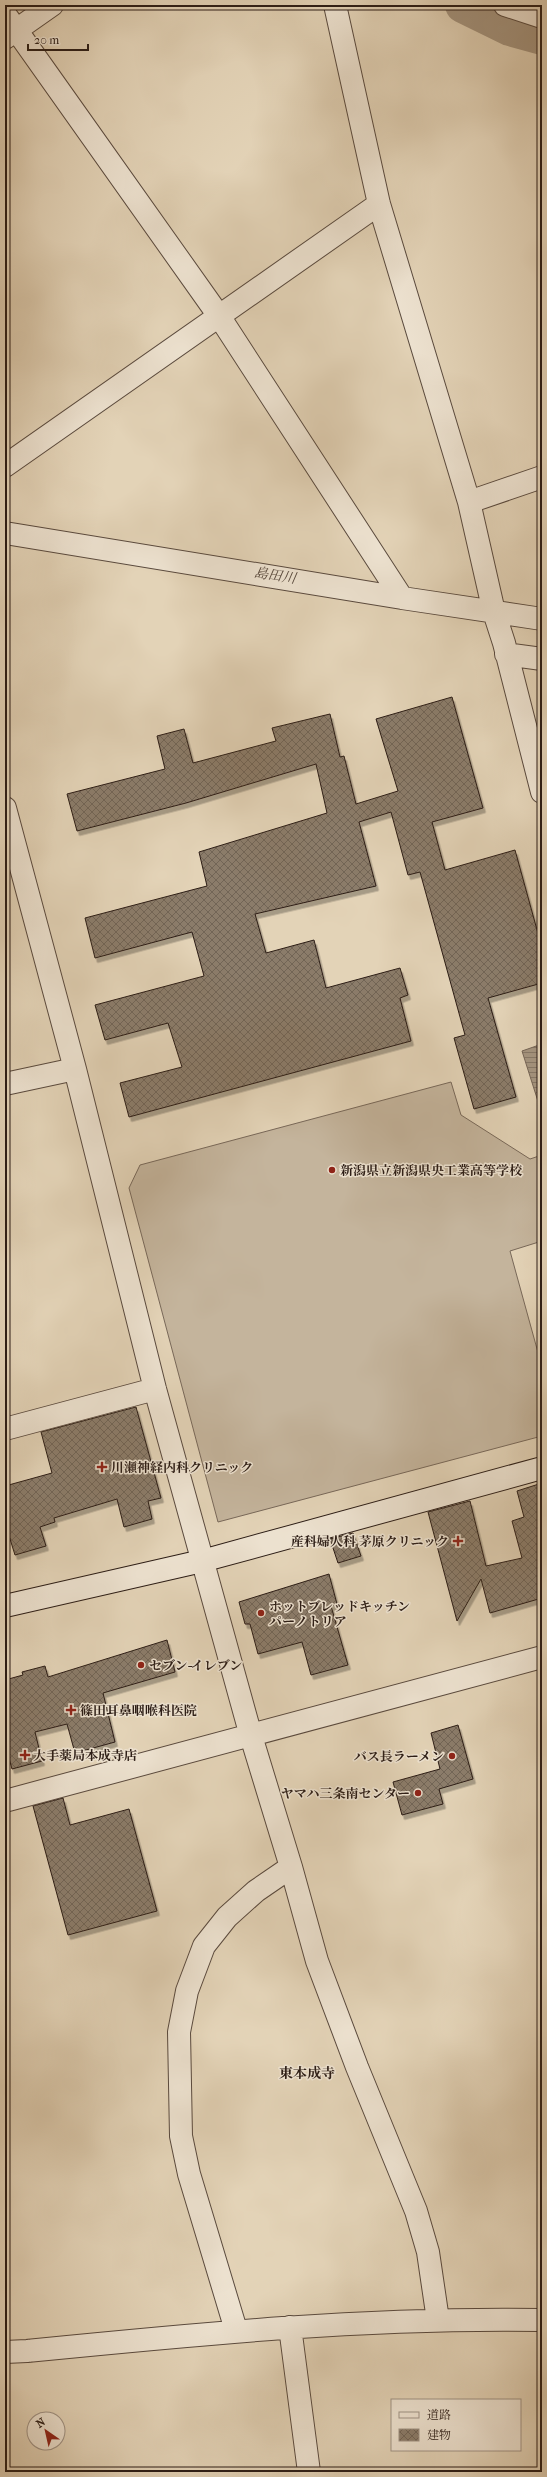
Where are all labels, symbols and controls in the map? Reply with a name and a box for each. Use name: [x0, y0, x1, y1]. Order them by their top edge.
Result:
scale bar: [28, 26, 88, 52]
text: 20 m: [34, 33, 59, 47]
water label: 島田川: [253, 564, 299, 587]
place label: 新潟県立新潟県央工業高等学校: [340, 1163, 523, 1178]
marker: 新潟県立新潟県央工業高等学校: [327, 1165, 337, 1175]
place label: 川瀬神経内科クリニック: [111, 1460, 253, 1475]
marker: 川瀬神経内科クリニック: [96, 1461, 108, 1473]
place label: 産科婦人科 茅原クリニック: [291, 1534, 449, 1549]
marker: 産科婦人科 茅原クリニック: [452, 1535, 464, 1547]
place label: ホットブレッドキッチン パーノトリア: [269, 1599, 410, 1629]
marker: ホットブレッドキッチン パーノトリア: [256, 1608, 266, 1618]
place label: セブン-イレブン: [149, 1658, 242, 1673]
marker: セブン-イレブン: [136, 1660, 146, 1670]
place label: 篠田耳鼻咽喉科医院: [80, 1703, 197, 1718]
marker: 篠田耳鼻咽喉科医院: [65, 1704, 77, 1716]
place label: 大手薬局本成寺店: [33, 1748, 137, 1763]
place label: バス長ラーメン: [354, 1749, 444, 1764]
marker: 大手薬局本成寺店: [20, 1750, 30, 1760]
marker: バス長ラーメン: [447, 1751, 457, 1761]
place label: ヤマハ三条南センター: [281, 1786, 410, 1801]
marker: ヤマハ三条南センター: [413, 1788, 423, 1798]
district label: 東本成寺: [279, 2065, 335, 2082]
legend: [391, 2399, 521, 2451]
text: 道路: [427, 2408, 451, 2422]
north arrow: [26, 2411, 66, 2451]
text: N: [34, 2415, 48, 2431]
text: 建物: [427, 2428, 451, 2442]

